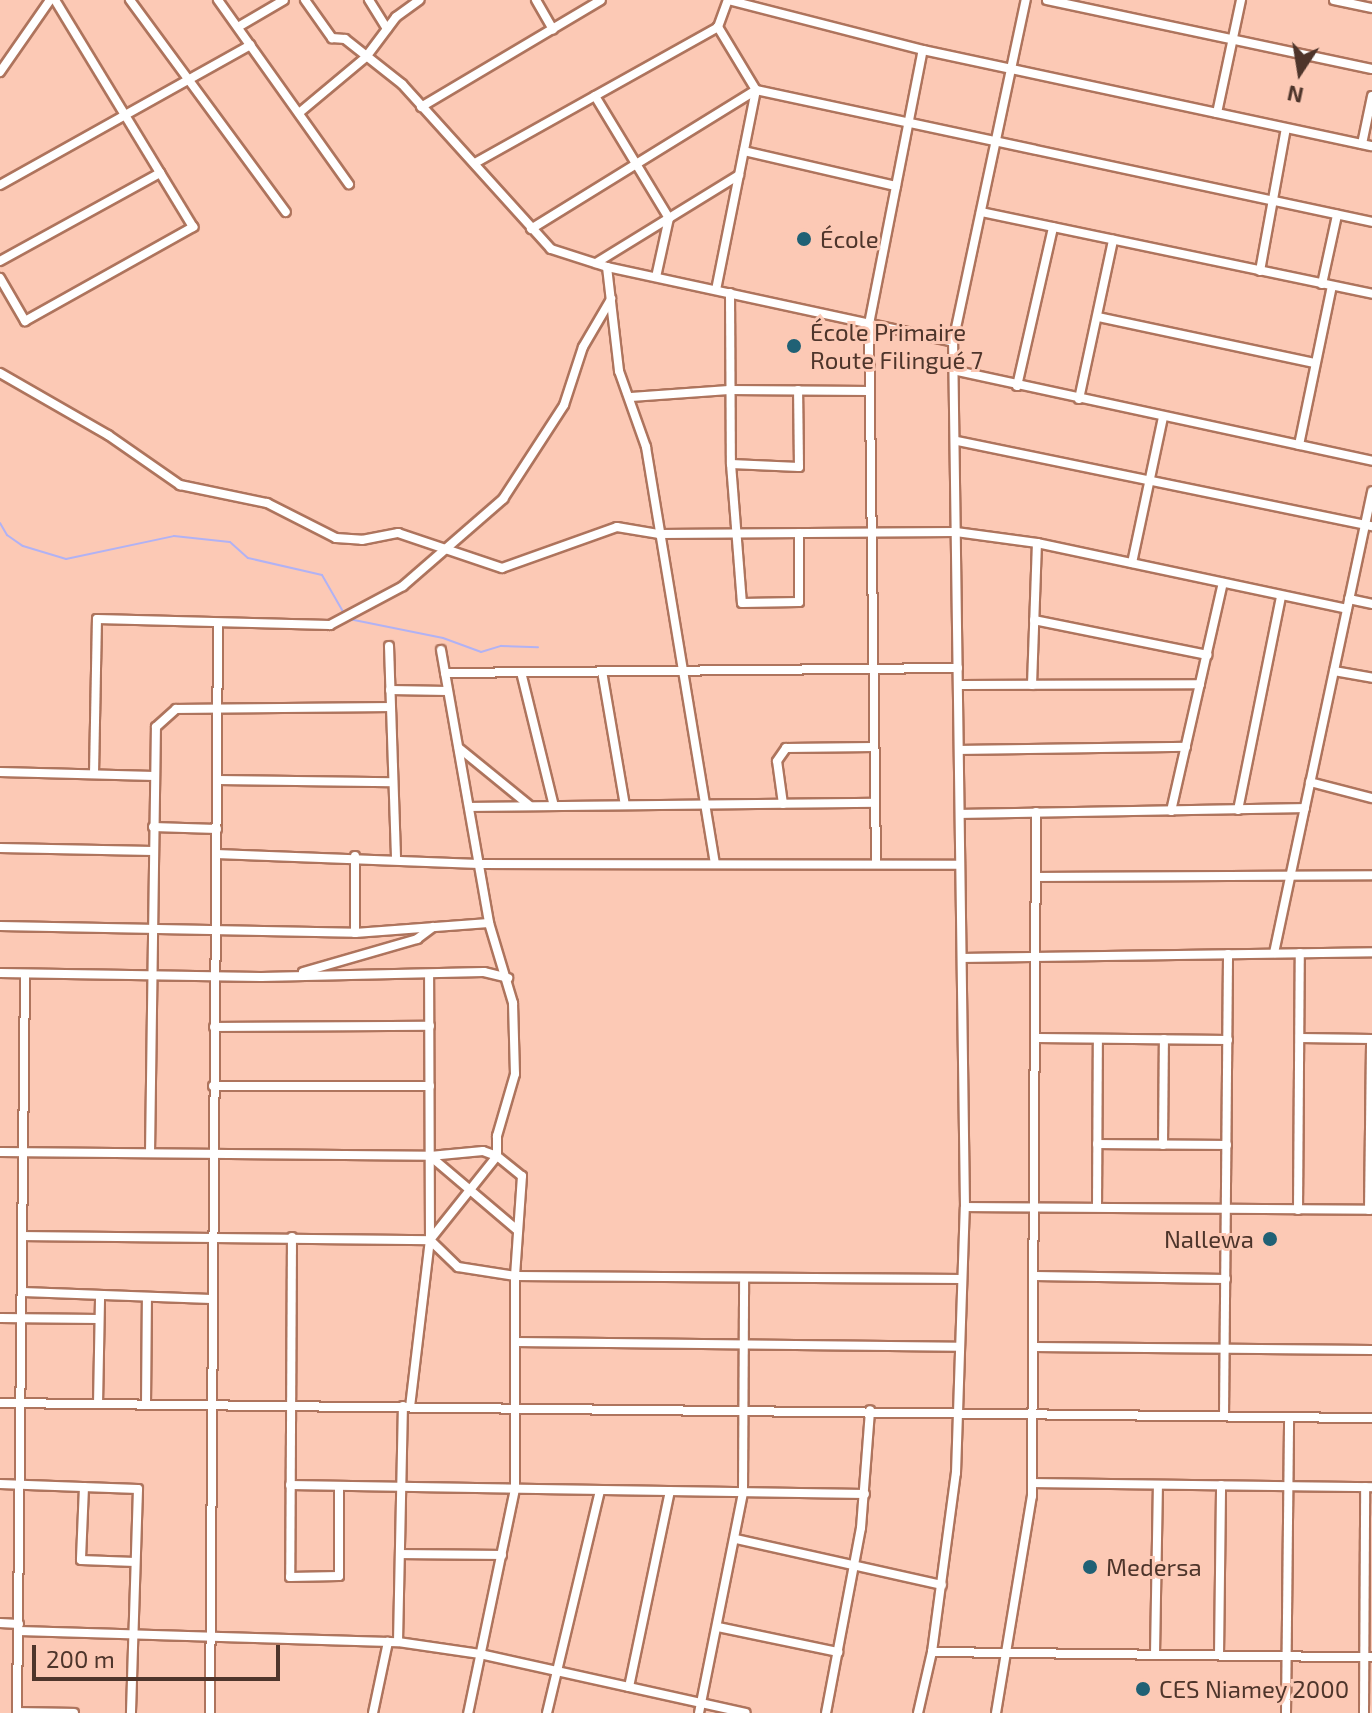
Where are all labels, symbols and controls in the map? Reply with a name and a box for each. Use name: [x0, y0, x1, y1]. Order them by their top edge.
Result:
north arrow: [1260, 32, 1340, 112]
text: N: [1285, 81, 1305, 110]
place label: École: [820, 225, 879, 253]
marker: École: [795, 230, 813, 248]
place label: École Primaire Route Filingué 7: [810, 318, 983, 374]
marker: École Primaire Route Filingué 7: [785, 337, 803, 355]
place label: Nallewa: [1164, 1225, 1254, 1253]
marker: Nallewa: [1261, 1230, 1279, 1248]
place label: Medersa: [1106, 1553, 1202, 1581]
marker: Medersa: [1081, 1558, 1099, 1576]
scale bar: [36, 1629, 284, 1679]
text: 200 m: [46, 1644, 115, 1673]
place label: CES Niamey 2000: [1159, 1675, 1350, 1703]
marker: CES Niamey 2000: [1134, 1680, 1152, 1698]

